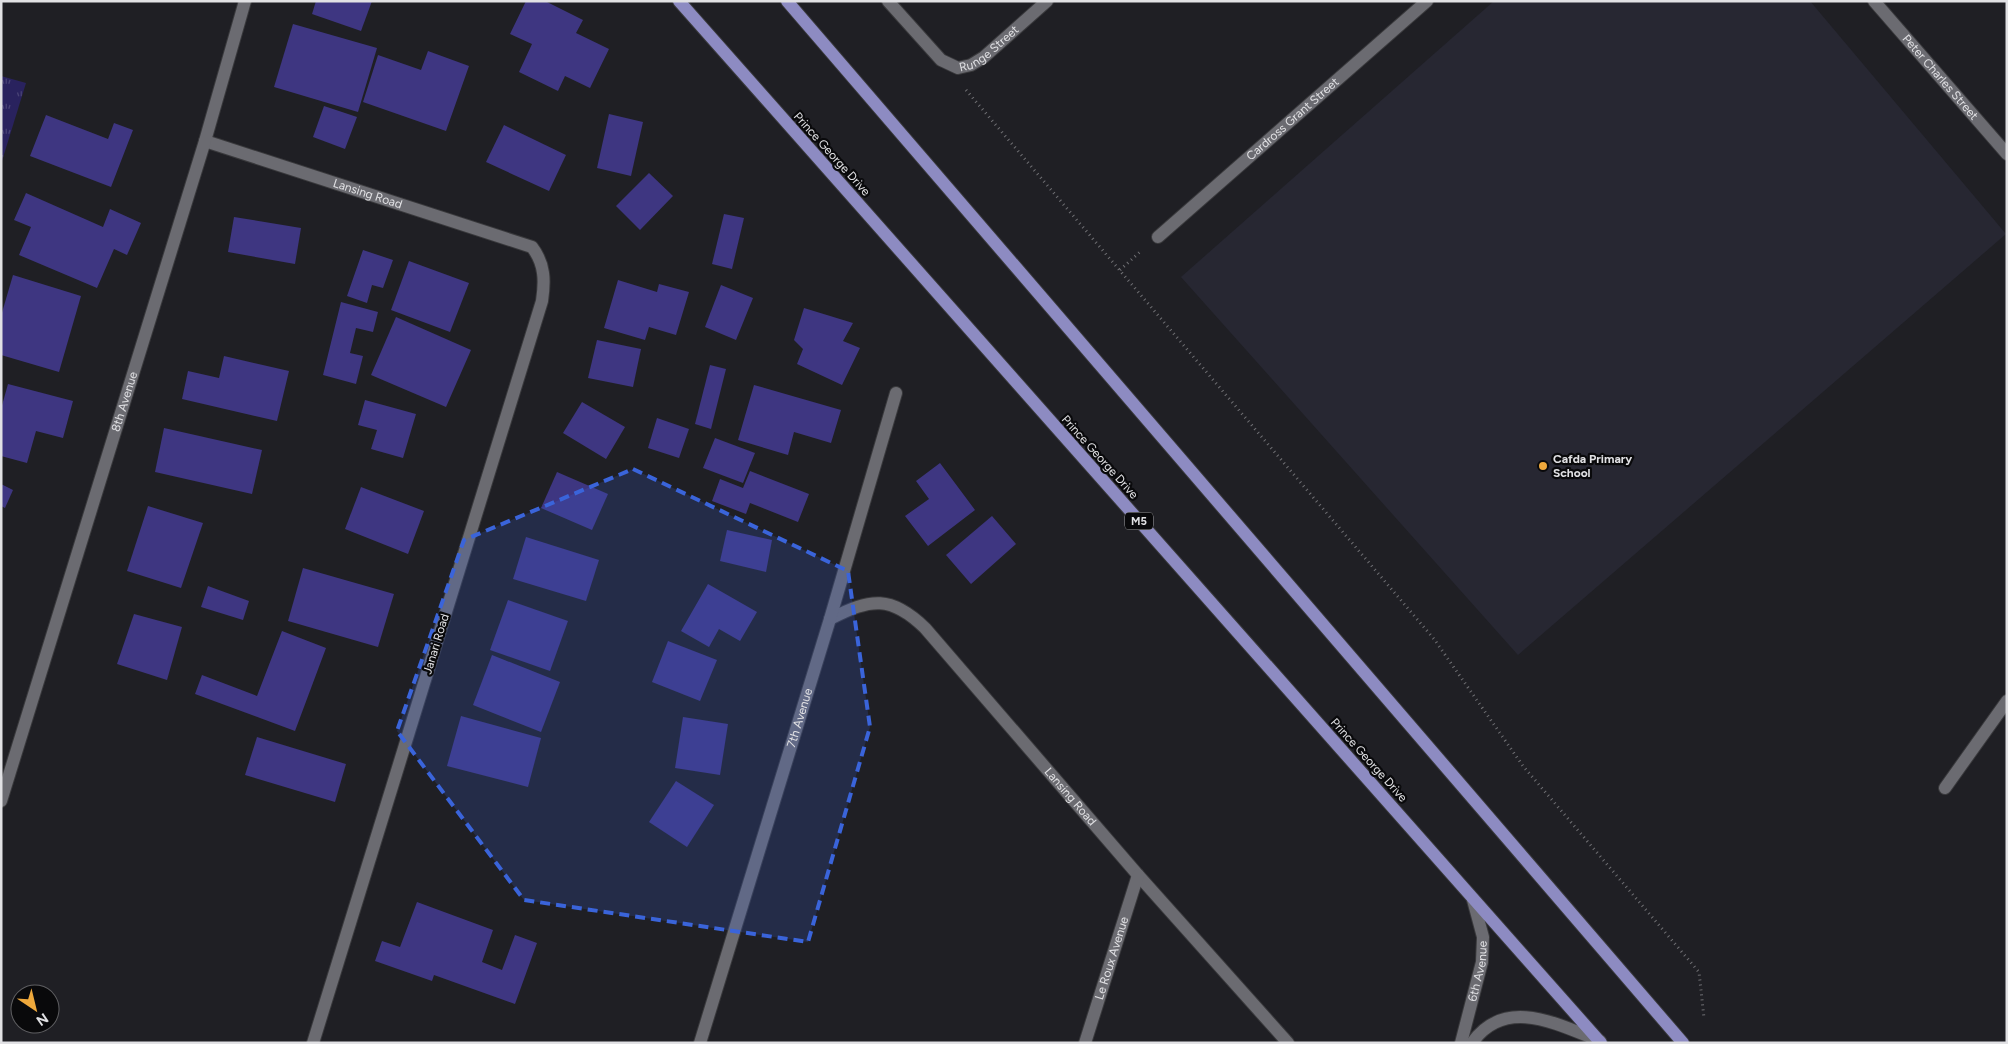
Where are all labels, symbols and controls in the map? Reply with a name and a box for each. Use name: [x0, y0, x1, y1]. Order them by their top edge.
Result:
street label: Runge Street: [958, 22, 1022, 75]
street label: Peter Charles Street: [1899, 32, 1981, 123]
street label: Cardross Grant Street: [1243, 74, 1342, 163]
street label: Prince George Drive: [791, 109, 873, 199]
street label: Lansing Road: [331, 176, 404, 211]
street label: 8th Avenue: [109, 369, 140, 433]
street label: Prince George Drive: [1059, 412, 1141, 502]
place label: Cafda Primary School: [1553, 452, 1632, 480]
marker: Cafda Primary School: [1537, 460, 1549, 472]
road number: M5: [1125, 512, 1153, 530]
street label: Janari Road: [420, 612, 452, 676]
street label: 7th Avenue: [784, 686, 815, 749]
street label: Prince George Drive: [1328, 715, 1410, 805]
street label: Lansing Road: [1042, 765, 1099, 828]
street label: Le Roux Avenue: [1092, 914, 1132, 1001]
street label: 6th Avenue: [1465, 940, 1490, 1003]
north arrow: [10, 984, 60, 1034]
text: N: [33, 1009, 51, 1029]

